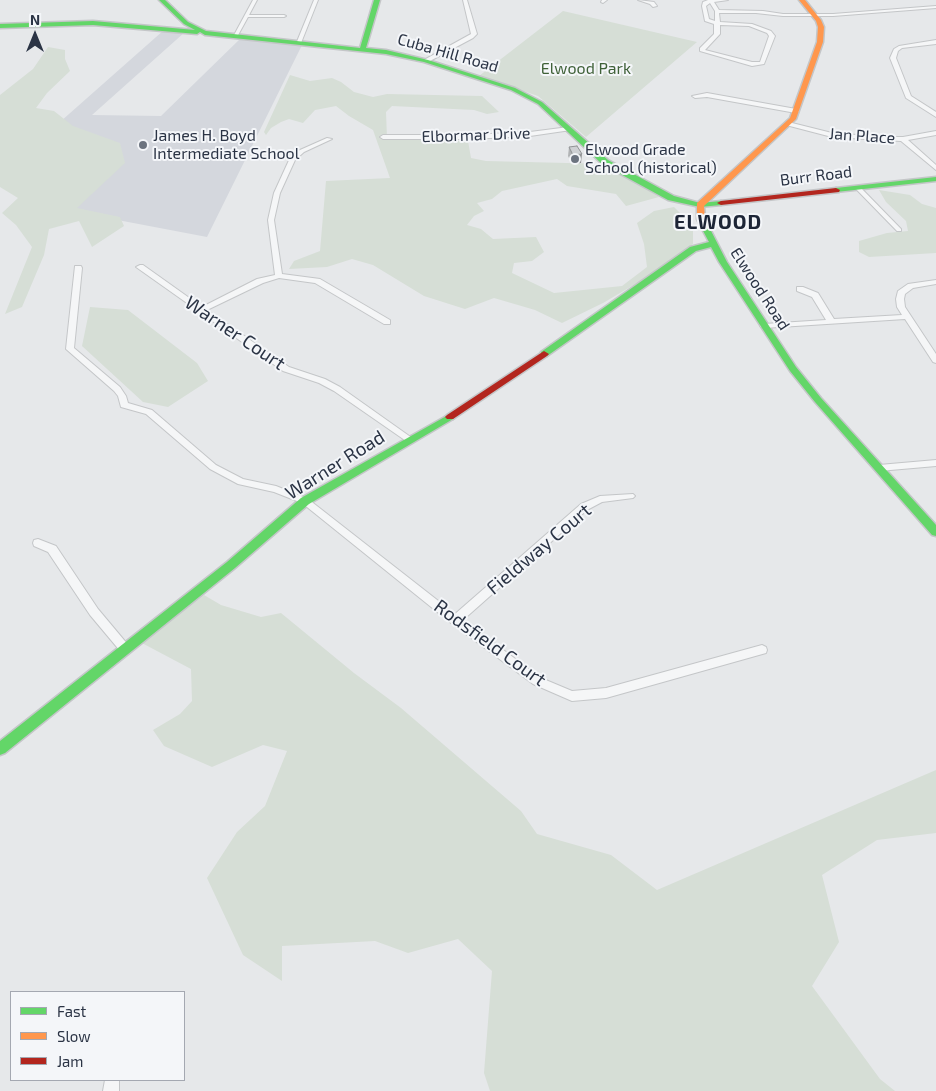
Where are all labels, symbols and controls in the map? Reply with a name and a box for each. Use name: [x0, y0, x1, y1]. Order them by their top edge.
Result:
north arrow: [10, 10, 60, 60]
text: N: [30, 11, 40, 28]
street label: Cuba Hill Road: [395, 29, 501, 77]
park label: Elwood Park: [541, 59, 631, 79]
street label: Elbormar Drive: [421, 124, 531, 146]
street label: Jan Place: [828, 124, 896, 148]
place label: James H. Boyd Intermediate School: [153, 126, 299, 164]
marker: James H. Boyd Intermediate School: [137, 139, 149, 151]
place label: Elwood Grade School (historical): [585, 140, 717, 178]
marker: Elwood Grade School (historical): [569, 153, 581, 165]
street label: Burr Road: [779, 162, 853, 190]
district label: ELWOOD: [673, 210, 763, 234]
street label: Elwood Road: [726, 244, 794, 334]
street label: Warner Court: [180, 291, 290, 375]
street label: Warner Road: [281, 425, 389, 505]
street label: Fieldway Court: [482, 499, 596, 599]
street label: Rodsfield Court: [430, 595, 550, 691]
legend: [10, 991, 185, 1081]
text: Fast: [57, 1002, 86, 1020]
text: Slow: [57, 1027, 91, 1045]
text: Jam: [57, 1052, 83, 1070]

